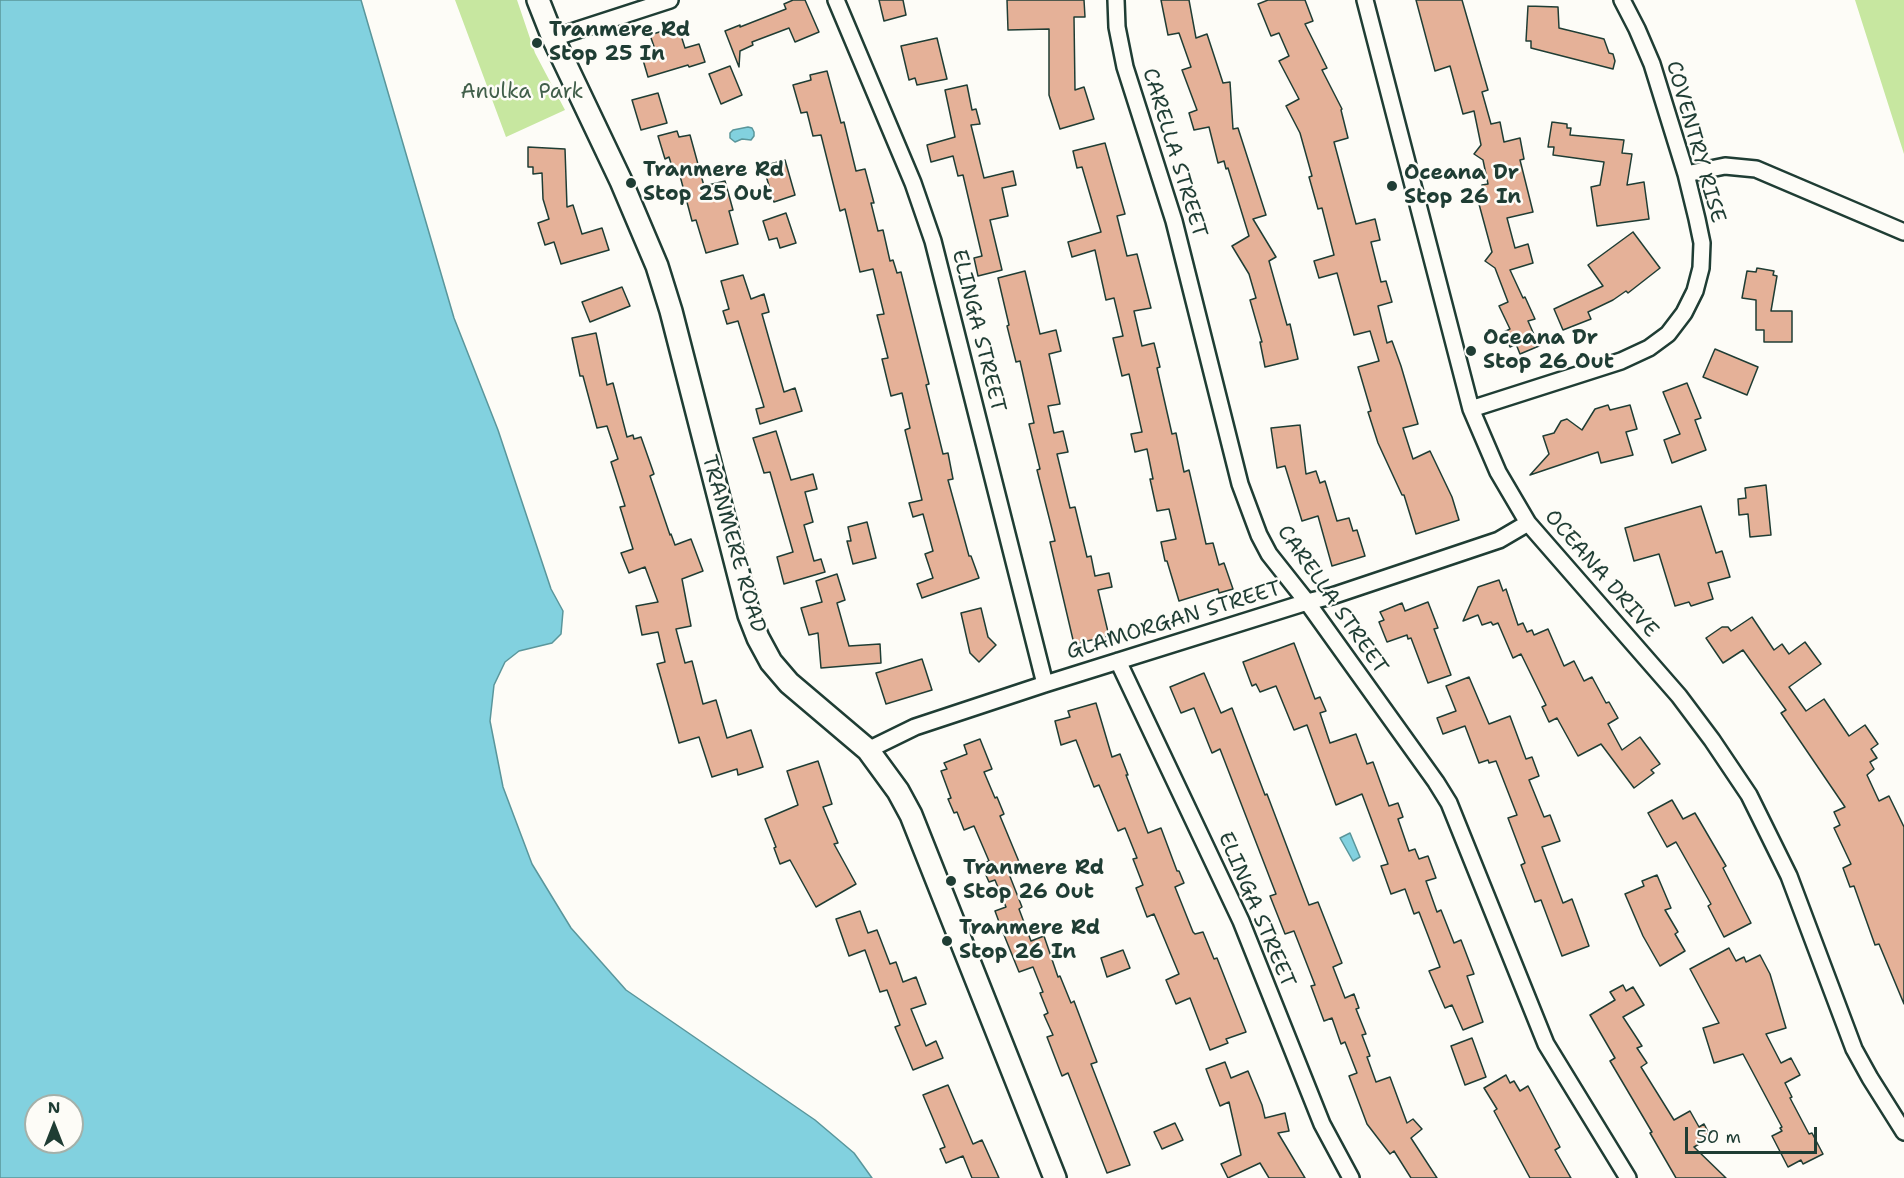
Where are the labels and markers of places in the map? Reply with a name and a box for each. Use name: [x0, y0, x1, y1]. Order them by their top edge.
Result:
place label: Tranmere Rd Stop 25 In: [549, 18, 690, 68]
marker: Tranmere Rd Stop 25 In: [530, 36, 544, 50]
place label: Tranmere Rd Stop 25 Out: [643, 158, 784, 208]
place label: Oceana Dr Stop 26 In: [1404, 161, 1521, 211]
marker: Tranmere Rd Stop 25 Out: [624, 176, 638, 190]
marker: Oceana Dr Stop 26 In: [1385, 179, 1399, 193]
place label: Oceana Dr Stop 26 Out: [1483, 326, 1614, 376]
marker: Oceana Dr Stop 26 Out: [1464, 344, 1478, 358]
place label: Tranmere Rd Stop 26 Out: [963, 856, 1104, 906]
marker: Tranmere Rd Stop 26 Out: [944, 874, 958, 888]
place label: Tranmere Rd Stop 26 In: [959, 916, 1100, 966]
marker: Tranmere Rd Stop 26 In: [940, 934, 954, 948]

